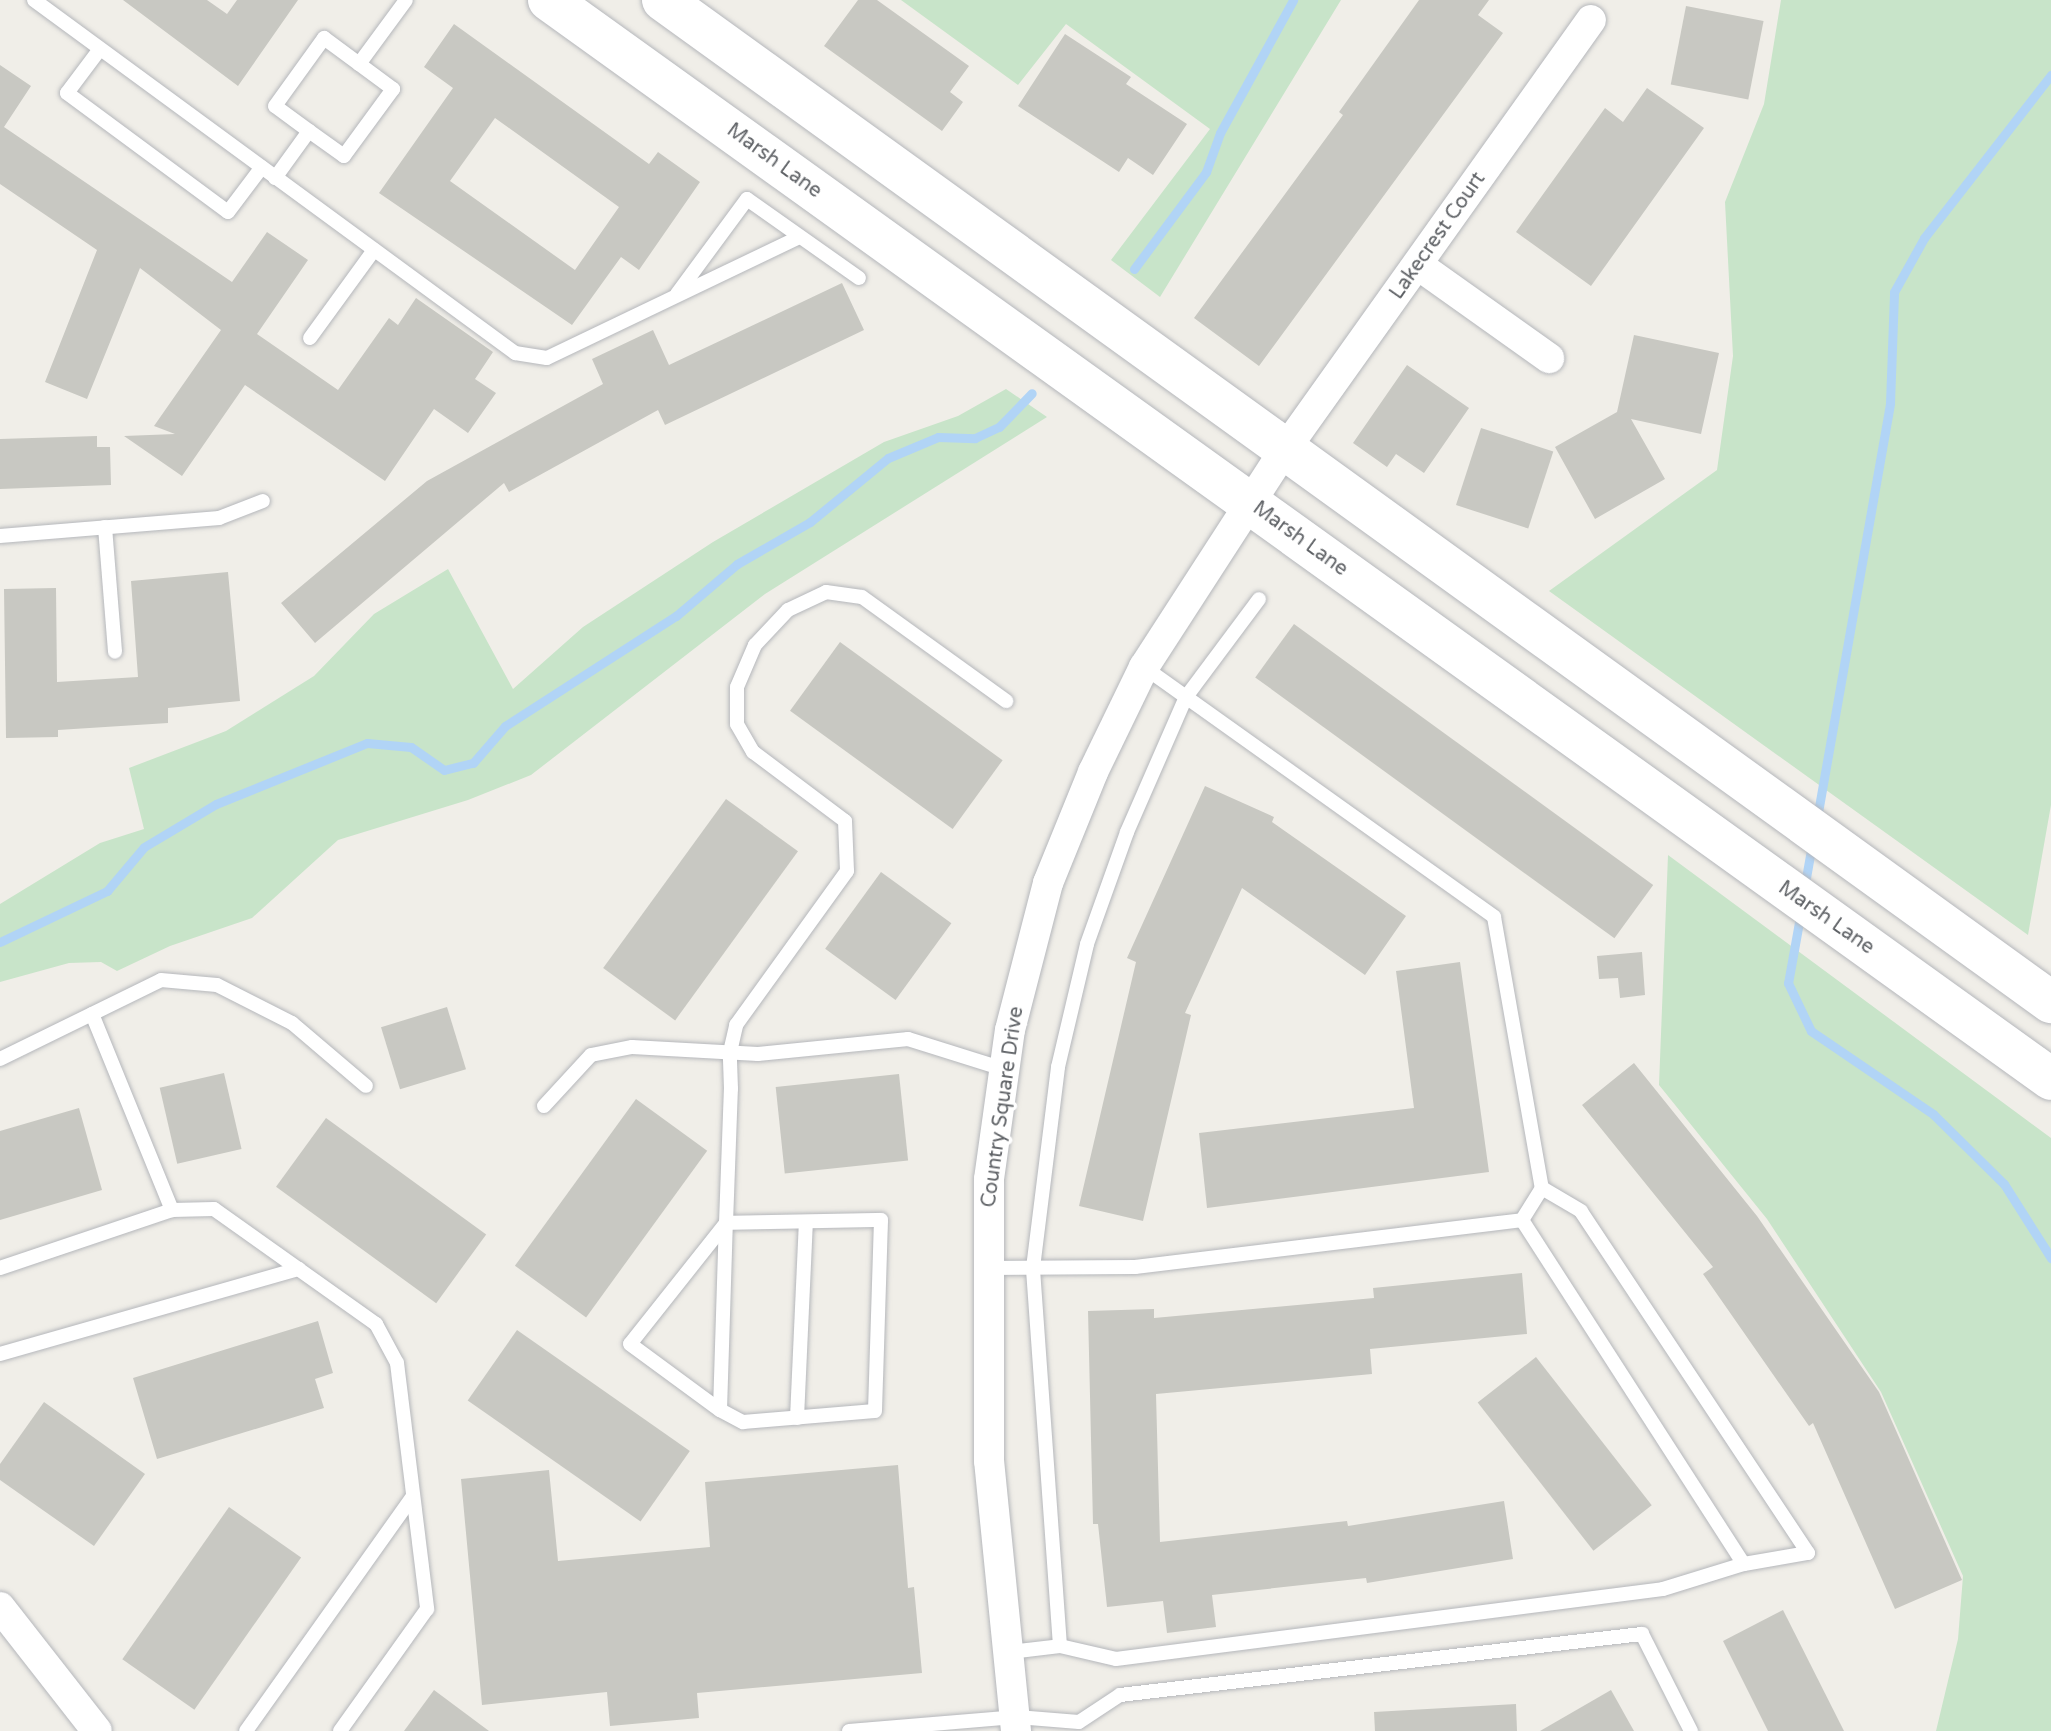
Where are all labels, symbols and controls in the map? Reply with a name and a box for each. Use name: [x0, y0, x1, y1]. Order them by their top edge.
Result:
street label: Marsh Lane: [722, 119, 826, 203]
street label: Lakecrest Court: [1385, 168, 1491, 304]
street label: Marsh Lane: [1248, 497, 1352, 581]
street label: Marsh Lane: [1773, 876, 1879, 960]
street label: Country Square Drive: [977, 1005, 1029, 1209]

